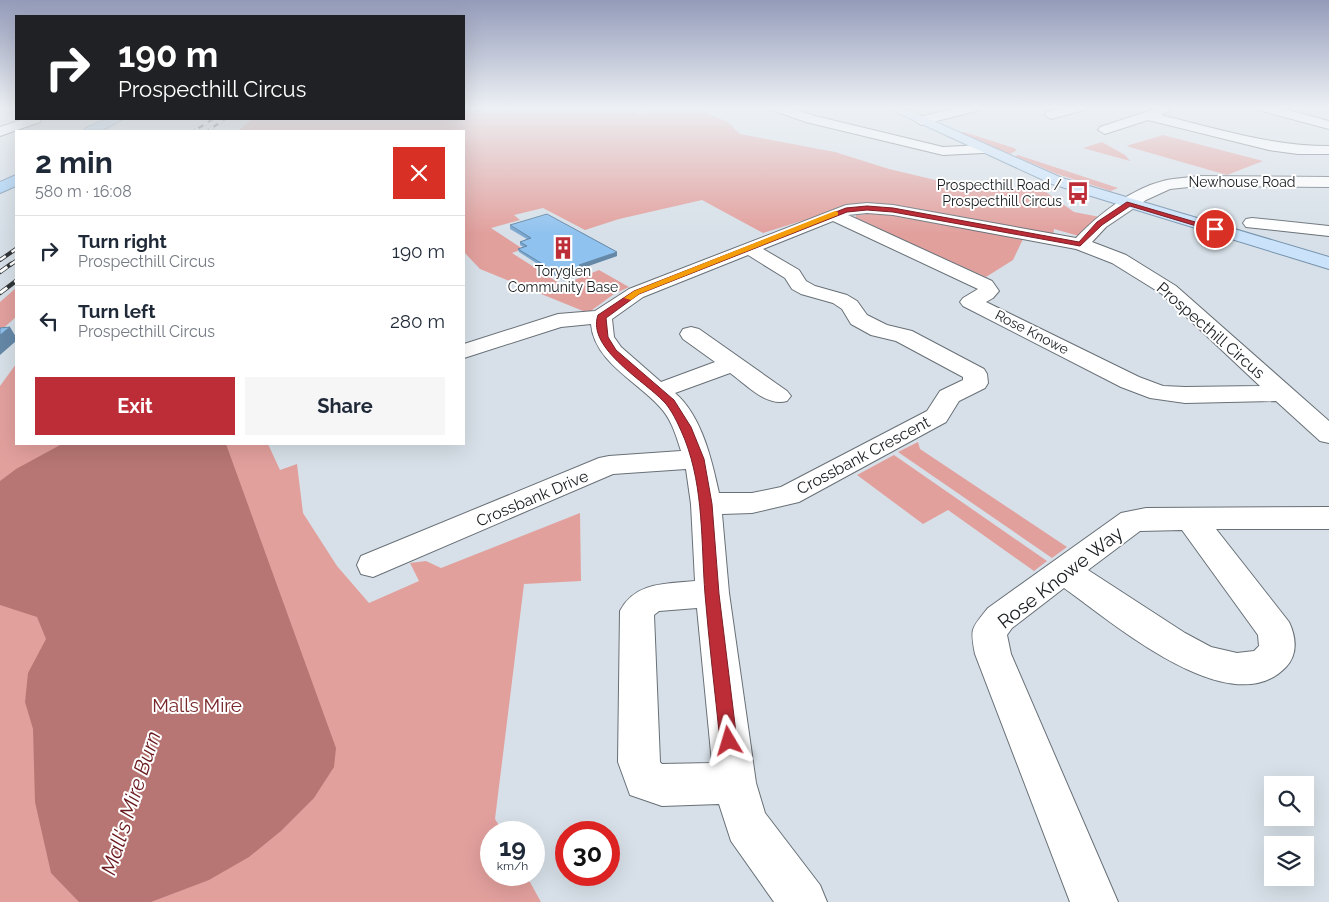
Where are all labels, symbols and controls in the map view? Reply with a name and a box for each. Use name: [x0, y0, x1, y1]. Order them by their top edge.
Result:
text: 190 m: [118, 34, 218, 75]
icon: right: [35, 35, 100, 100]
text: Prospecthill Circus: [118, 76, 306, 102]
text: 2 min: [35, 145, 113, 180]
button: close: [393, 147, 445, 199]
street label: Newhouse Road: [1188, 174, 1296, 190]
place label: Prospecthill Road / Prospecthill Circus: [937, 177, 1063, 209]
bus stop icon: Prospecthill Road / Prospecthill Circus: [1065, 180, 1091, 206]
text: 580 m · 16:08: [35, 182, 132, 201]
pin: [1194, 208, 1236, 250]
icon: arrive: [1201, 215, 1229, 243]
text: Turn right: [78, 230, 167, 252]
building icon: Toryglen Community Base: [550, 235, 576, 261]
icon: right: [35, 237, 63, 265]
text: 190 m: [392, 240, 445, 262]
text: Prospecthill Circus: [78, 252, 215, 271]
place label: Toryglen Community Base: [508, 263, 618, 295]
street label: Prospecthill Circus: [1153, 278, 1269, 383]
text: Turn left: [78, 300, 155, 322]
icon: left: [35, 307, 63, 335]
street label: Rose Knowe: [993, 307, 1071, 357]
text: 280 m: [390, 310, 445, 332]
text: Prospecthill Circus: [78, 322, 215, 341]
button: Exit: [35, 377, 235, 435]
button: Share: [245, 377, 445, 435]
street label: Crossbank Crescent: [793, 412, 934, 499]
street label: Crossbank Drive: [473, 466, 591, 531]
street label: Rose Knowe Way: [993, 521, 1127, 633]
park label: Malls Mire: [152, 694, 242, 716]
position arrow: [702, 714, 754, 766]
water label: Mall's Mire Burn: [96, 728, 166, 878]
map controls: [1264, 776, 1314, 886]
button: search: [1264, 776, 1314, 826]
speed limit sign: 30: [555, 821, 620, 886]
text: 19: [499, 832, 526, 862]
button: layers: [1264, 836, 1314, 886]
text: km/h: [497, 859, 528, 873]

